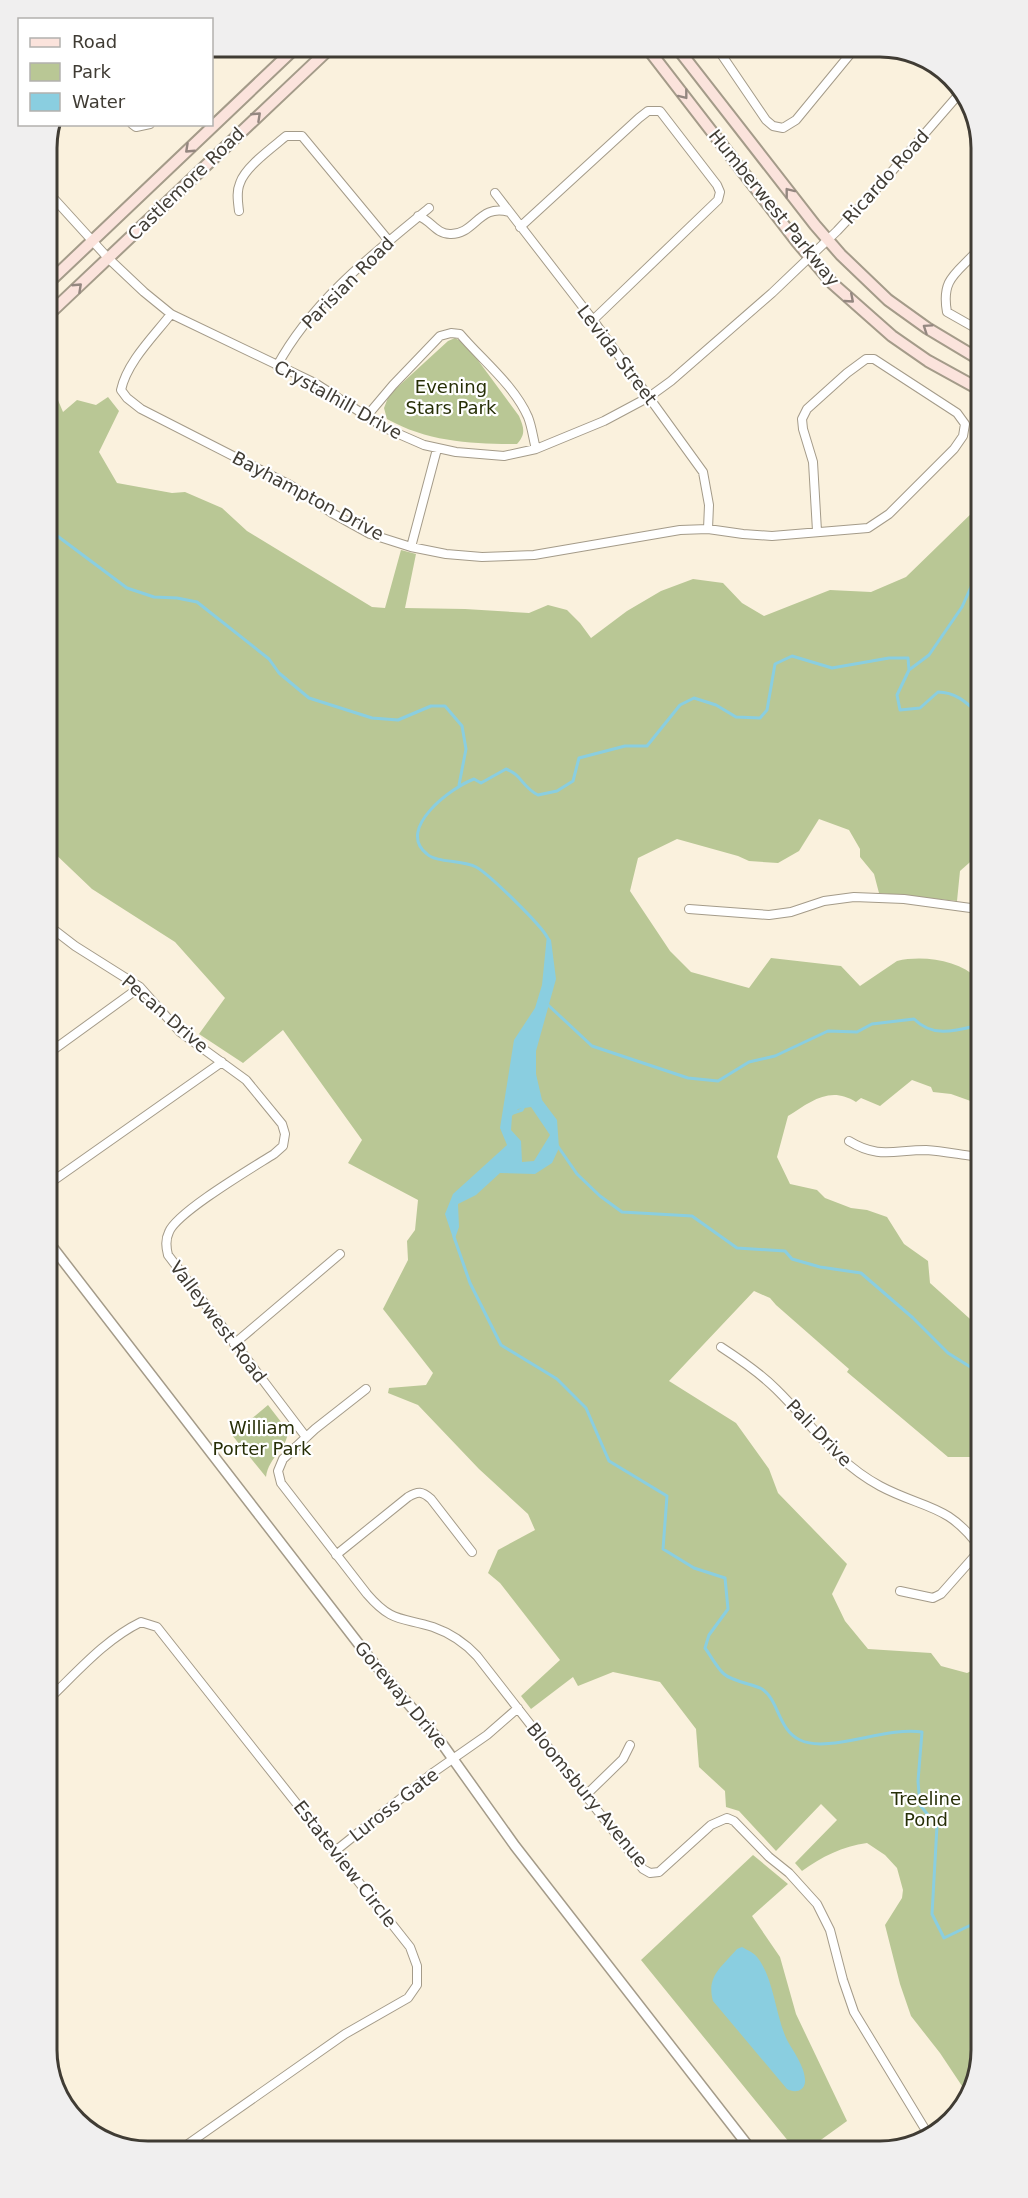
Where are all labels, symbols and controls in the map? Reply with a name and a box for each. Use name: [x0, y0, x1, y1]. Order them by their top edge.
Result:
legend: [18, 18, 213, 126]
text: Road: [72, 31, 117, 52]
text: Park: [72, 61, 111, 82]
one-way arrow: [676, 88, 687, 99]
text: Water: [72, 91, 126, 112]
one-way arrow: [251, 112, 261, 123]
street label: Castlemore Road: [123, 123, 248, 245]
street label: Humberwest Parkway: [705, 125, 844, 291]
street label: Ricardo Road: [838, 125, 933, 228]
one-way arrow: [186, 142, 196, 153]
one-way arrow: [785, 187, 796, 198]
street label: Parisian Road: [297, 232, 398, 333]
one-way arrow: [71, 283, 81, 294]
one-way arrow: [843, 292, 854, 303]
street label: Levida Street: [573, 301, 662, 409]
one-way arrow: [922, 324, 933, 335]
street label: Crystalhill Drive: [271, 356, 406, 443]
park label: Evening Stars Park: [406, 376, 497, 418]
street label: Bayhampton Drive: [229, 447, 388, 544]
street label: Pecan Drive: [118, 970, 213, 1057]
street label: Valleywest Road: [166, 1257, 271, 1387]
street label: Pali Drive: [782, 1395, 856, 1470]
park label: William Porter Park: [213, 1417, 312, 1459]
street label: Goreway Drive: [351, 1637, 452, 1752]
street label: Bloomsbury Avenue: [523, 1718, 652, 1871]
street label: Luross Gate: [345, 1763, 442, 1846]
park label: Treeline Pond: [890, 1788, 961, 1830]
street label: Estateview Circle: [290, 1796, 401, 1931]

